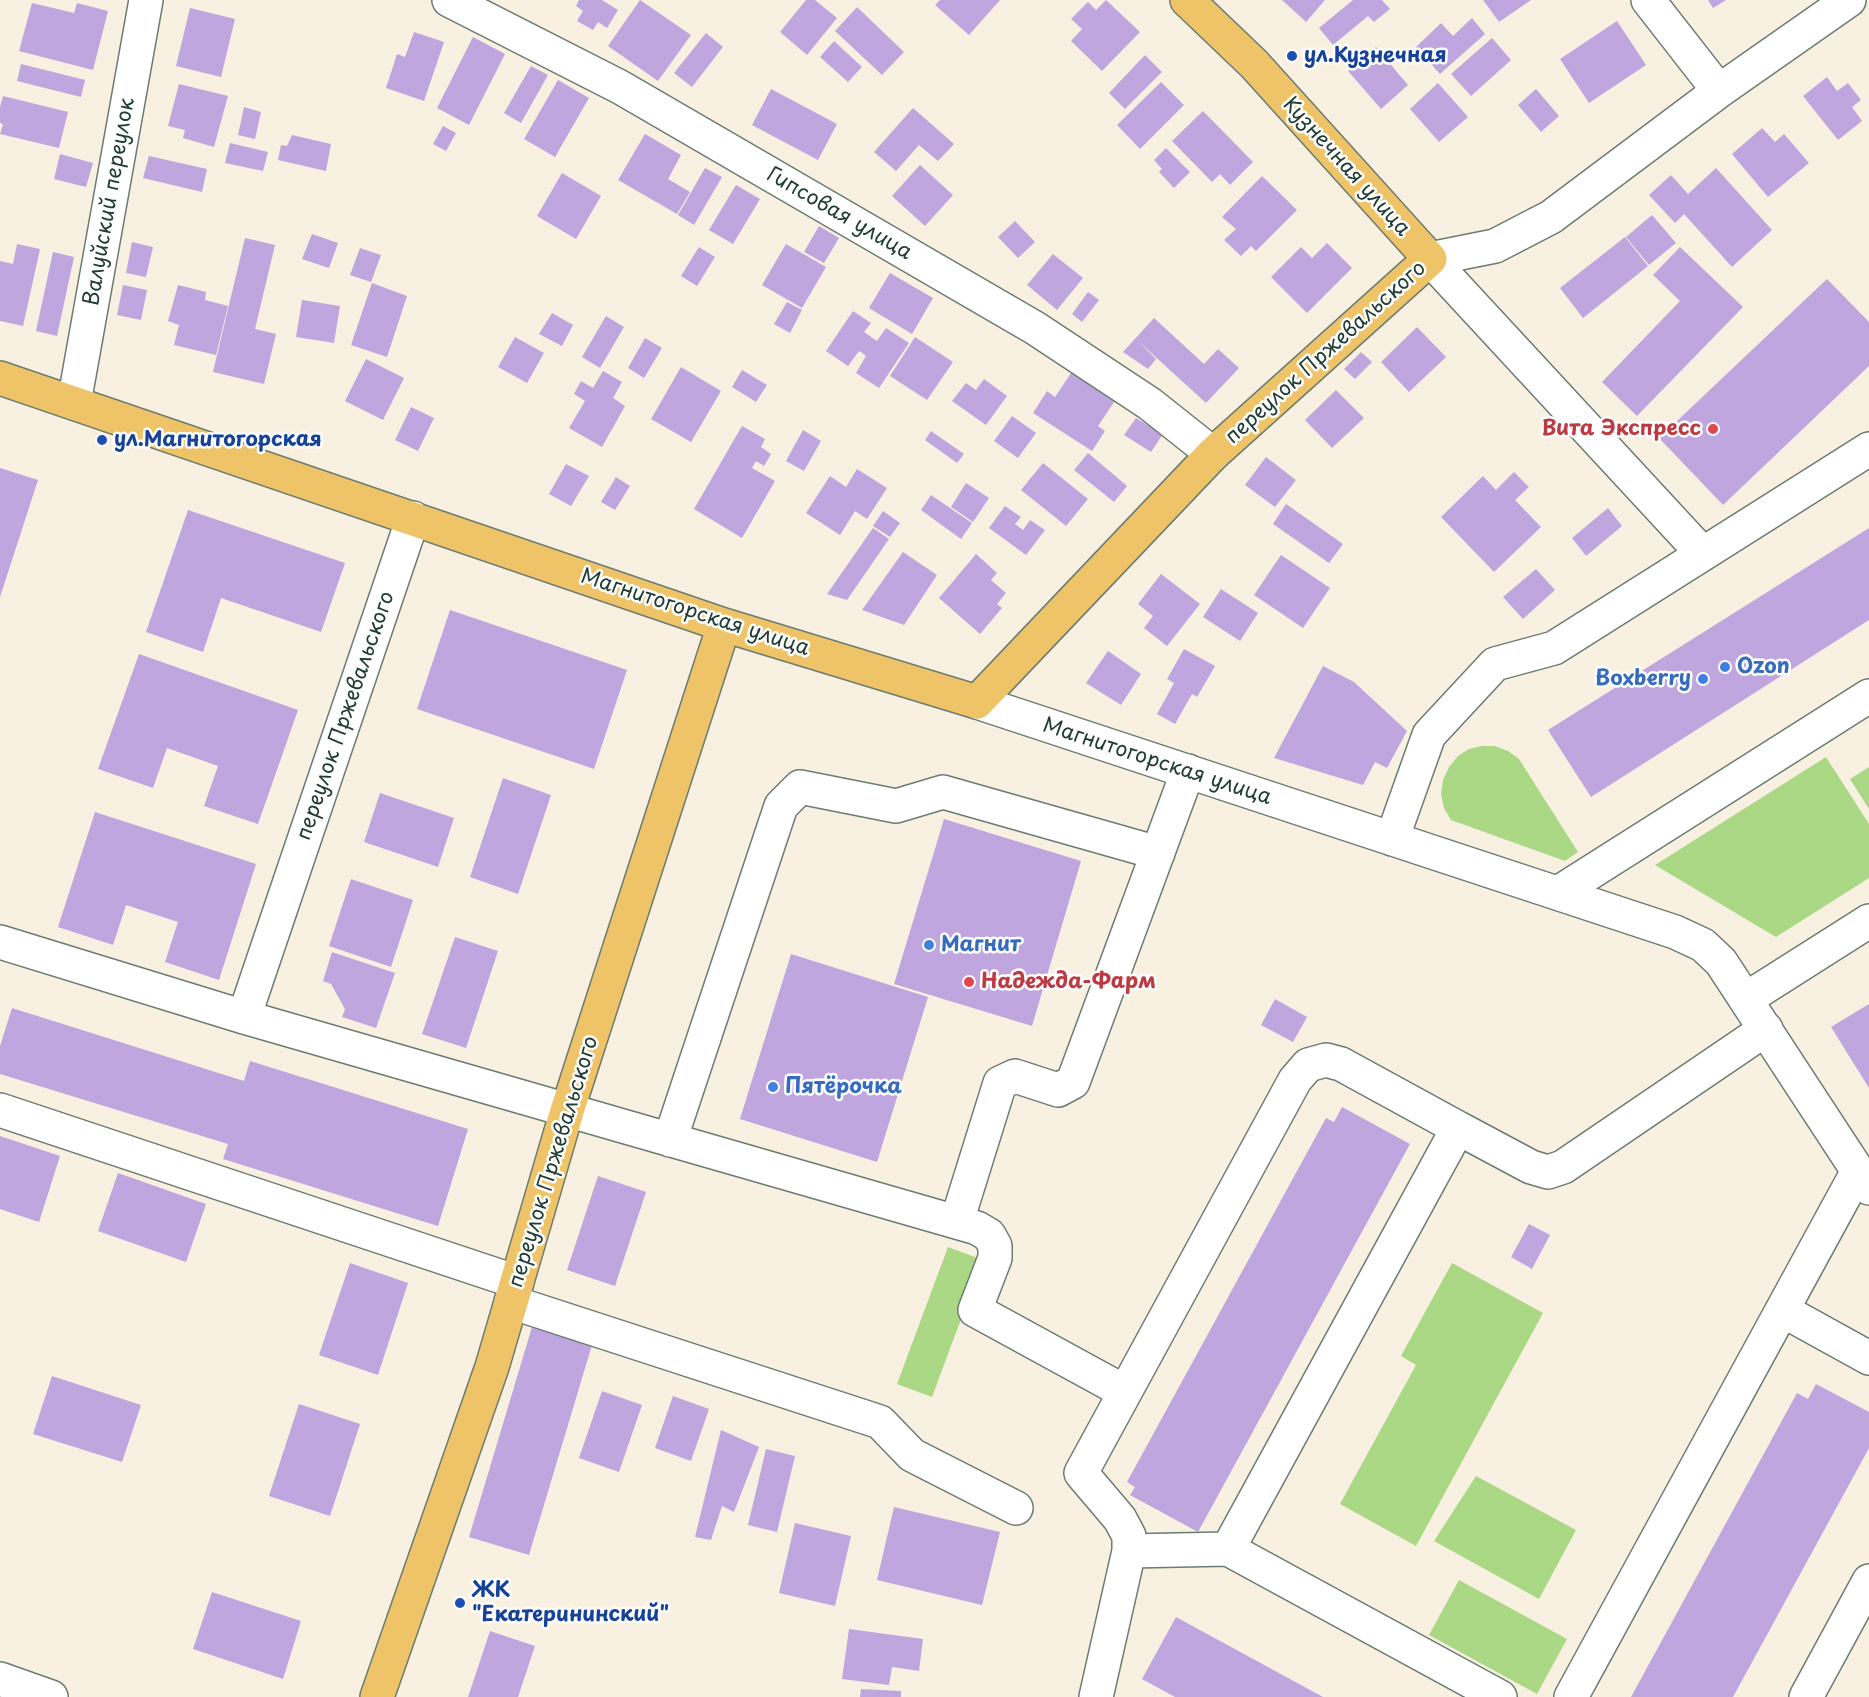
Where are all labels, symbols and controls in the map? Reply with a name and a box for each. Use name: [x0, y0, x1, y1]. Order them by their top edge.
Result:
place label: ул.Кузнечная: [1304, 43, 1447, 69]
marker: ул.Кузнечная: [1285, 49, 1299, 63]
street label: Кузнечная улица: [1277, 92, 1415, 242]
street label: Валуйский переулок: [79, 96, 141, 308]
street label: Гипсовая улица: [762, 162, 916, 266]
street label: переулок Пржевальского: [1220, 256, 1432, 450]
place label: Вита Экспресс: [1542, 416, 1701, 442]
marker: Вита Экспресс: [1706, 422, 1720, 436]
place label: ул.Магнитогорская: [114, 427, 322, 453]
marker: ул.Магнитогорская: [95, 433, 109, 447]
street label: Магнитогорская улица: [577, 564, 813, 662]
street label: переулок Пржевальского: [292, 588, 400, 844]
place label: Ozon: [1737, 654, 1790, 680]
marker: Ozon: [1718, 660, 1732, 674]
place label: Boxberry: [1595, 666, 1691, 692]
marker: Boxberry: [1696, 672, 1710, 686]
street label: Магнитогорская улица: [1039, 713, 1275, 811]
place label: Магнит: [941, 932, 1021, 958]
marker: Магнит: [922, 938, 936, 952]
place label: Надежда-Фарм: [981, 969, 1156, 995]
marker: Надежда-Фарм: [962, 975, 976, 989]
street label: переулок Пржевальского: [504, 1033, 604, 1291]
place label: Пятёрочка: [785, 1074, 902, 1100]
marker: Пятёрочка: [766, 1080, 780, 1094]
place label: ЖК "Екатерининский": [472, 1578, 669, 1628]
marker: ЖК "Екатерининский": [453, 1596, 467, 1610]

